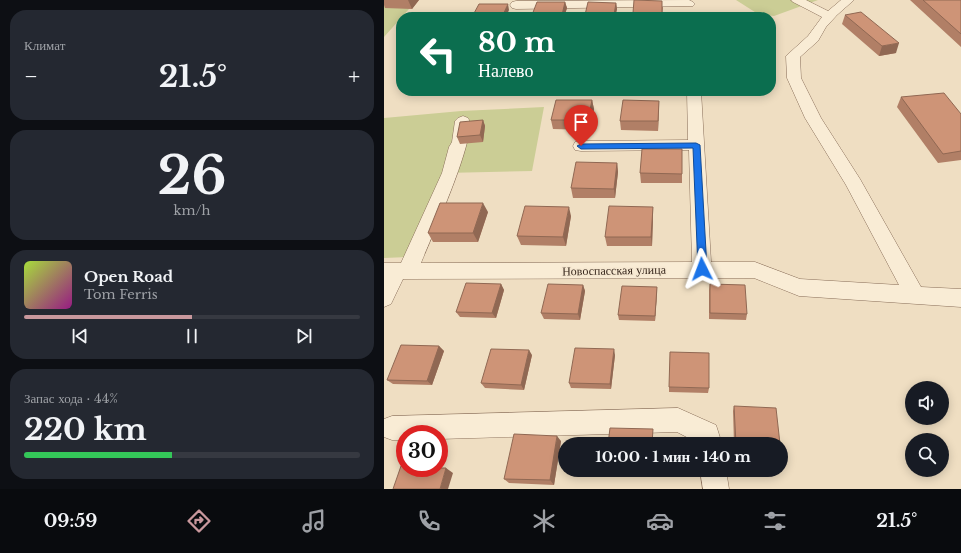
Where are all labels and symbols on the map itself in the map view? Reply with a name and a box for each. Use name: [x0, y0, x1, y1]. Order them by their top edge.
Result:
pin: [564, 105, 598, 146]
position arrow: [681, 248, 723, 290]
street label: Новоспасская улица: [562, 262, 667, 278]
speed limit sign: 30: [396, 425, 448, 477]

